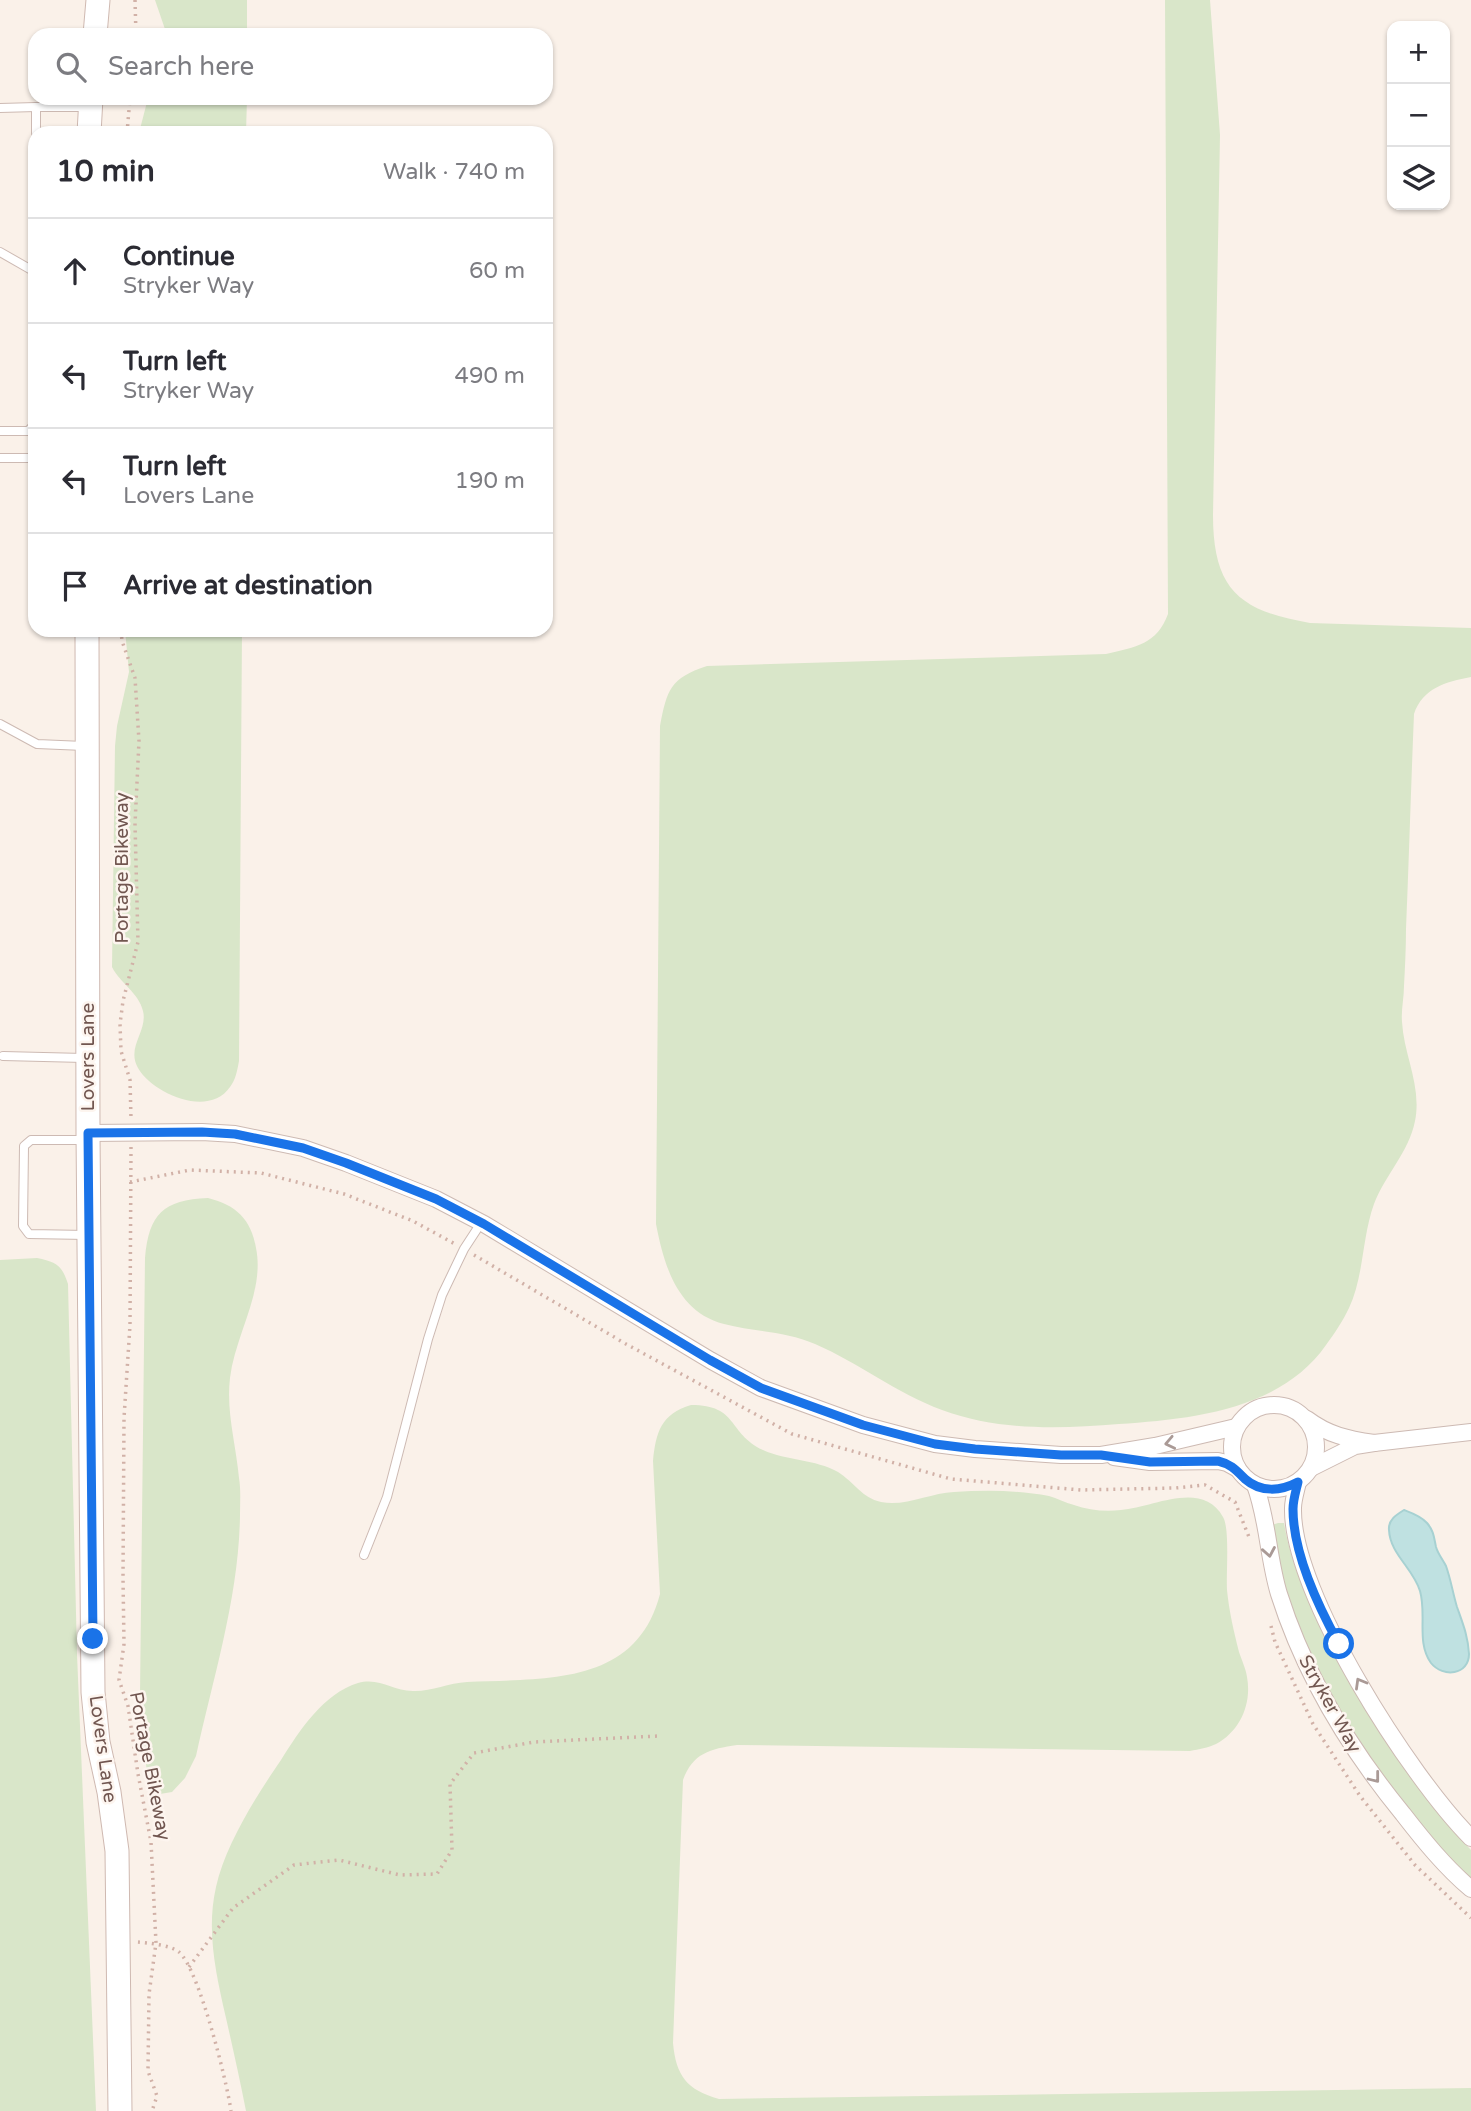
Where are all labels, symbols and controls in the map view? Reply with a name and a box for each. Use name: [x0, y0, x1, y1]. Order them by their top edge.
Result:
map controls: [1387, 21, 1450, 210]
button: +: [1387, 21, 1450, 84]
search box: [28, 28, 553, 105]
icon: search: [52, 48, 90, 86]
text: Search here: [108, 51, 254, 82]
button: −: [1387, 84, 1450, 147]
button: layers: [1387, 147, 1450, 210]
text: 10 min: [56, 153, 155, 190]
text: Walk · 740 m: [383, 158, 525, 186]
text: Continue: [123, 241, 235, 272]
icon: ahead: [56, 252, 94, 290]
text: 60 m: [469, 257, 525, 285]
text: Stryker Way: [123, 272, 254, 300]
text: Turn left: [123, 346, 226, 377]
icon: left: [56, 357, 94, 395]
text: 490 m: [455, 362, 525, 390]
text: Stryker Way: [123, 377, 254, 405]
text: Turn left: [123, 451, 226, 482]
icon: left: [56, 462, 94, 500]
text: 190 m: [455, 467, 525, 495]
text: Lovers Lane: [123, 482, 254, 510]
icon: arrive: [56, 567, 94, 605]
text: Arrive at destination: [123, 570, 373, 601]
street label: Portage Bikeway: [111, 792, 133, 944]
street label: Lovers Lane: [77, 1003, 99, 1111]
one-way arrow: [1164, 1435, 1176, 1449]
one-way arrow: [1261, 1546, 1276, 1558]
route end: [77, 1623, 108, 1654]
route start: [1323, 1628, 1354, 1659]
street label: Stryker Way: [1294, 1651, 1366, 1757]
one-way arrow: [1355, 1678, 1368, 1690]
street label: Portage Bikeway: [125, 1690, 175, 1842]
street label: Lovers Lane: [85, 1694, 121, 1804]
one-way arrow: [1366, 1770, 1379, 1783]

